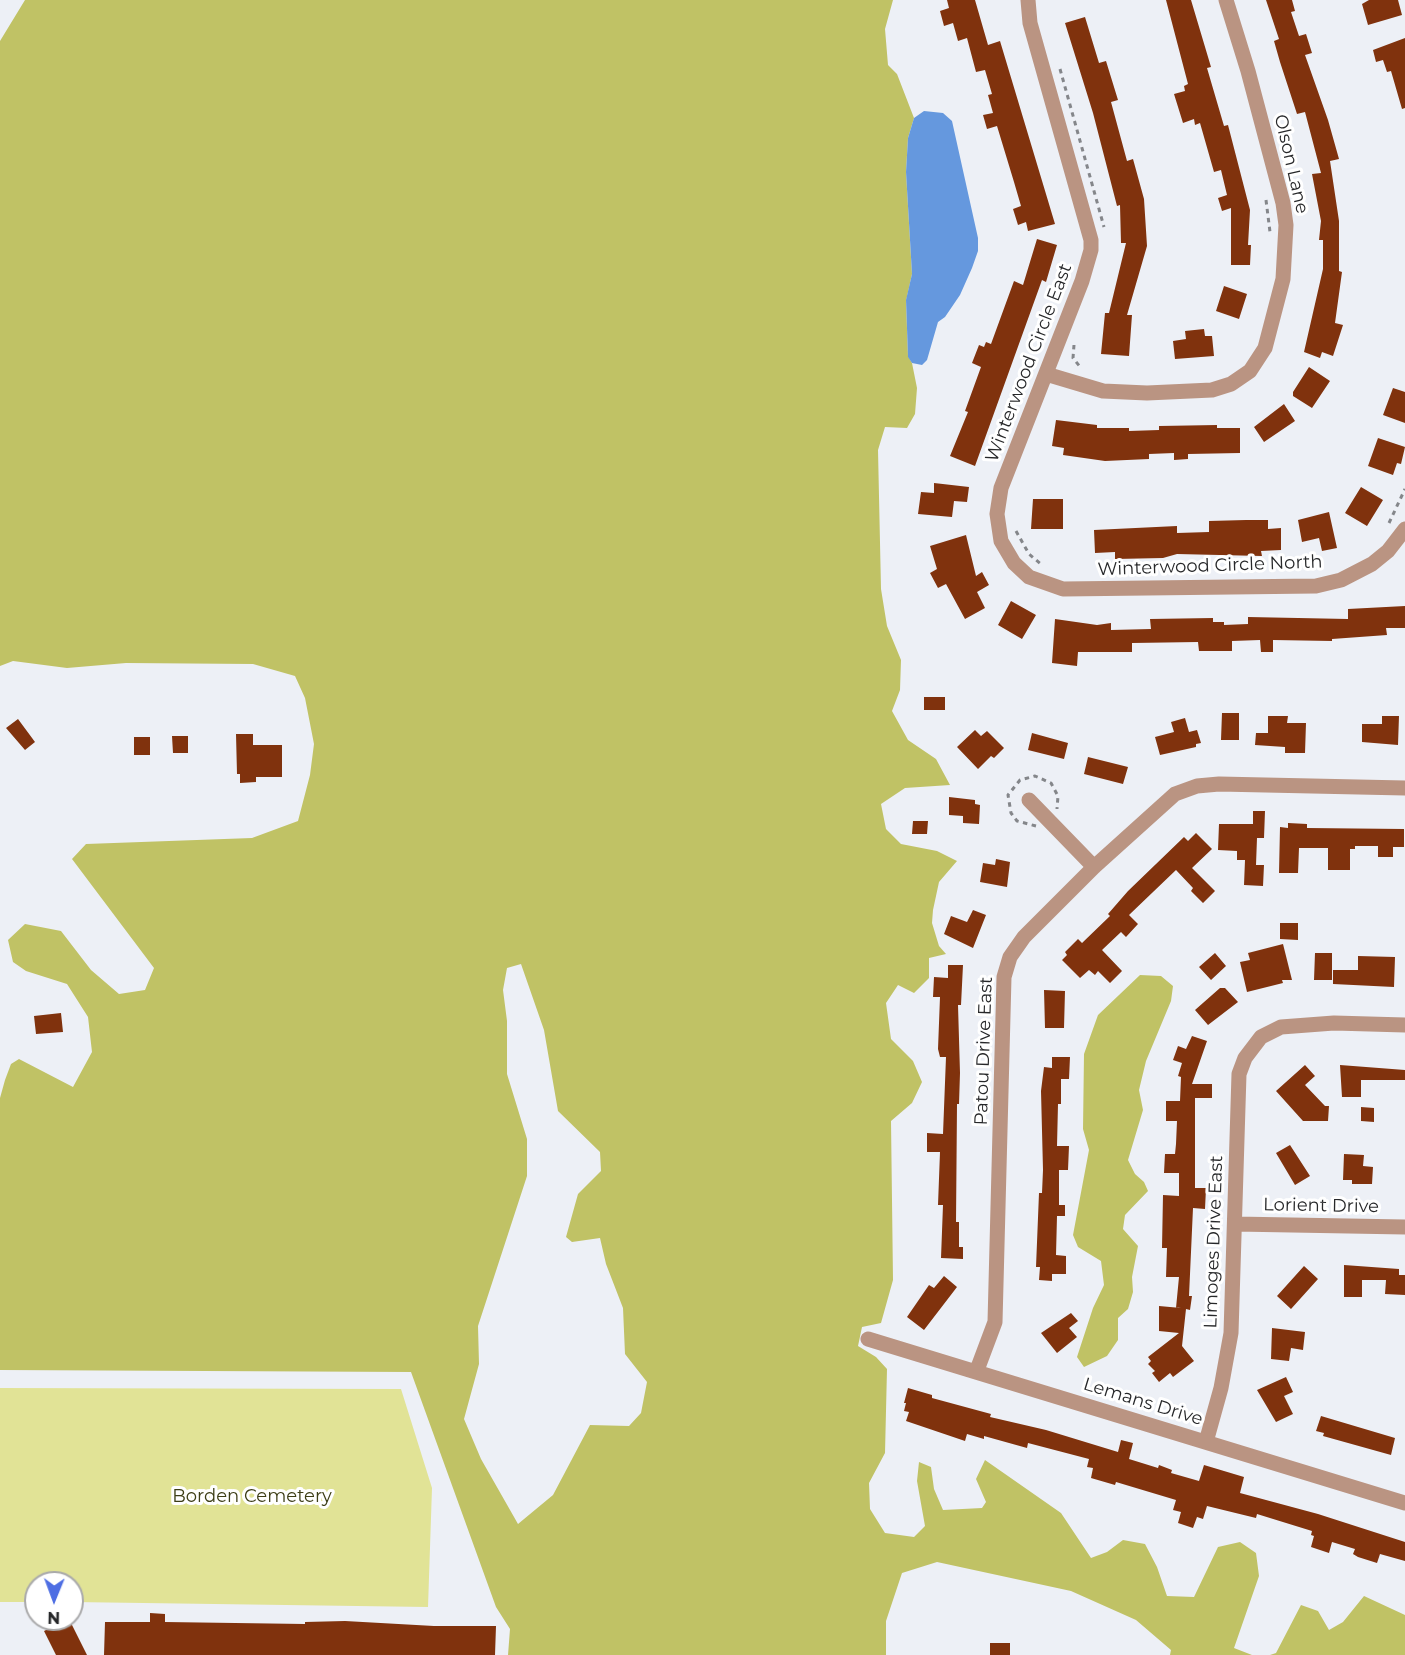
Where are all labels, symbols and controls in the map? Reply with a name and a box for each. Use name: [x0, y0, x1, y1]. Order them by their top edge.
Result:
street label: Olson Lane: [1269, 112, 1313, 216]
street label: Winterwood Circle East: [981, 261, 1077, 465]
street label: Winterwood Circle North: [1097, 551, 1323, 581]
street label: Patou Drive East: [971, 976, 997, 1126]
street label: Limoges Drive East: [1200, 1155, 1228, 1329]
street label: Lorient Drive: [1263, 1194, 1379, 1218]
street label: Lemans Drive: [1081, 1374, 1205, 1430]
park label: Borden Cemetery: [172, 1486, 332, 1508]
north arrow: [24, 1571, 84, 1631]
text: N: [47, 1608, 60, 1627]

